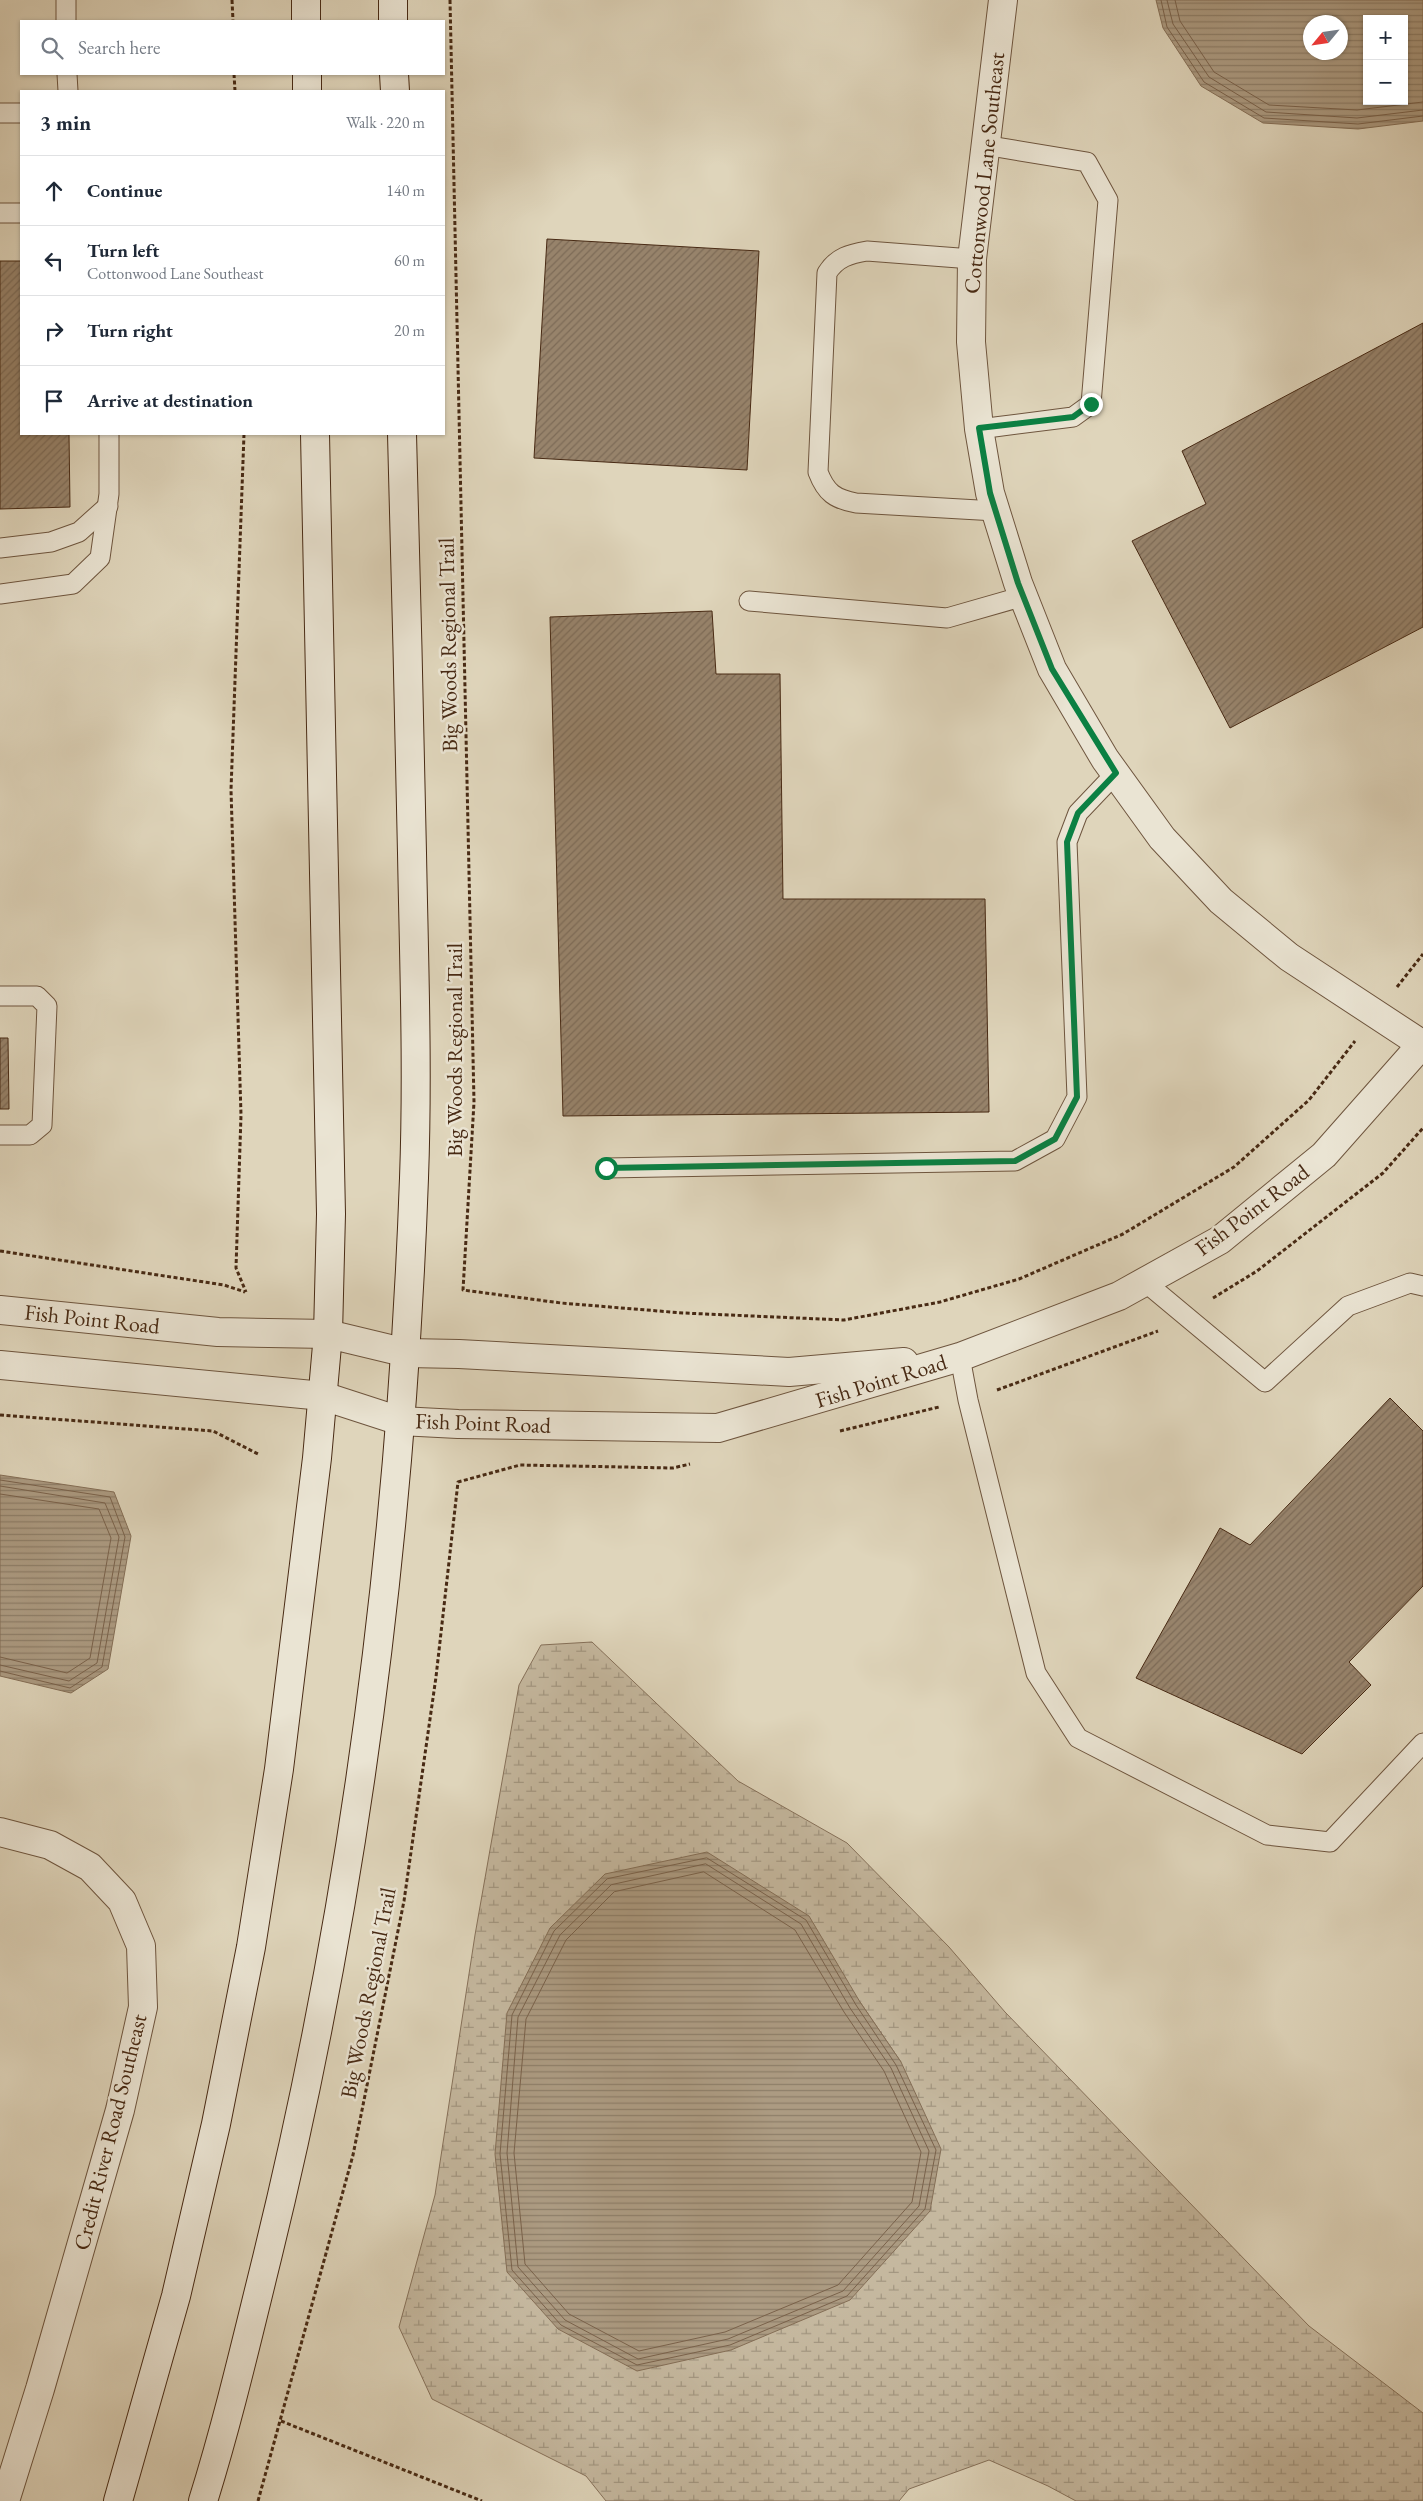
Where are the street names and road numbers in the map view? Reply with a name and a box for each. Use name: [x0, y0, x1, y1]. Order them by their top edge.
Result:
street label: Cottonwood Lane Southeast: [957, 51, 1011, 295]
street label: Big Woods Regional Trail: [432, 538, 464, 752]
street label: Big Woods Regional Trail: [440, 943, 469, 1157]
street label: Fish Point Road: [1189, 1157, 1316, 1262]
street label: Fish Point Road: [23, 1297, 162, 1341]
street label: Fish Point Road: [812, 1347, 951, 1415]
street label: Fish Point Road: [415, 1406, 552, 1440]
street label: Big Woods Regional Trail: [333, 1885, 403, 2101]
street label: Credit River Road Southeast: [67, 2011, 153, 2253]

